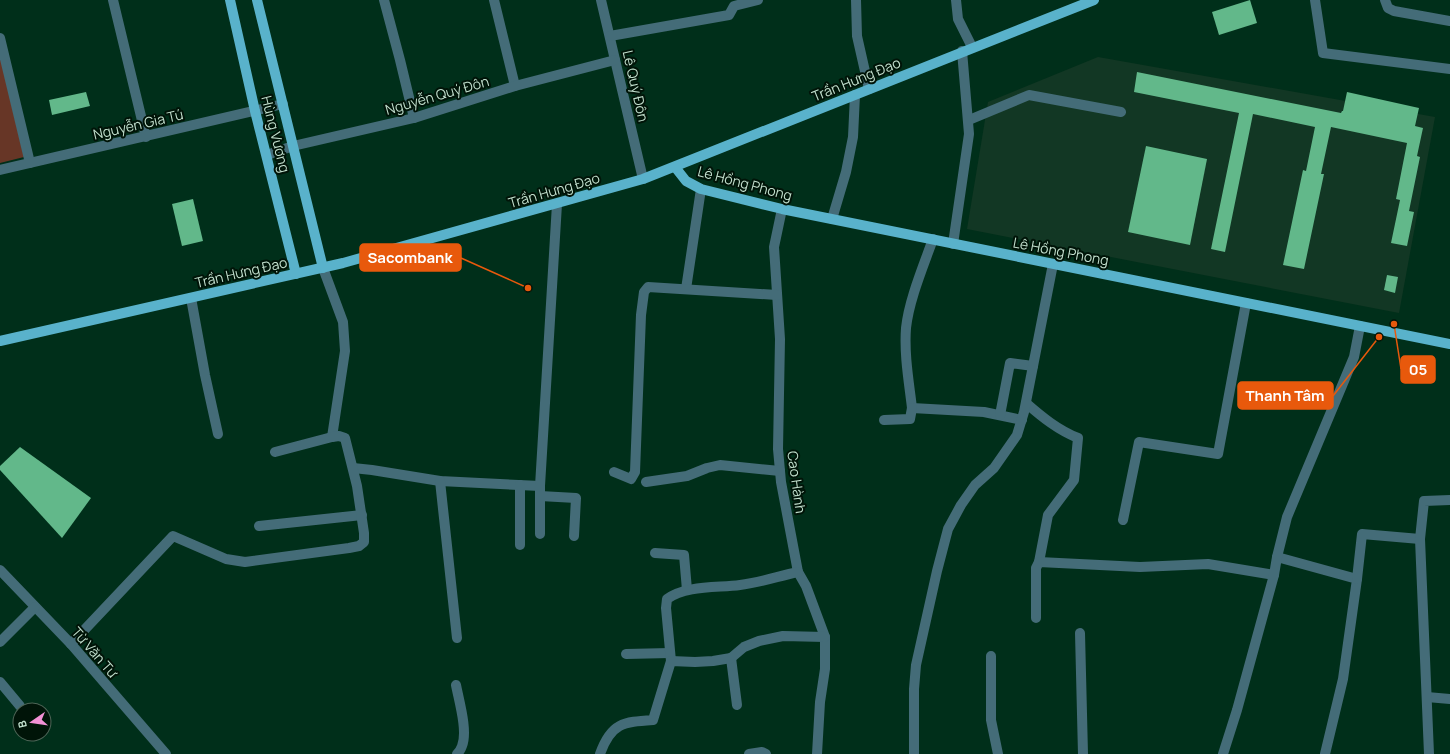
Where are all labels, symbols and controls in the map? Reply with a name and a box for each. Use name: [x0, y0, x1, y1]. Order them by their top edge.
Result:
street label: Lê Quý Đôn: [619, 48, 653, 124]
street label: Trần Hưng Đạo: [809, 53, 903, 105]
street label: Nguyễn Quý Đôn: [383, 71, 491, 119]
street label: Hùng Vương: [257, 94, 295, 174]
street label: Nguyễn Gia Tú: [91, 104, 185, 144]
street label: Lê Hồng Phong: [696, 161, 794, 205]
street label: Trần Hưng Đạo: [506, 168, 602, 212]
street label: Lê Hồng Phong: [1012, 232, 1110, 270]
callout: Sacombank: [360, 244, 461, 271]
text: Sacombank: [368, 247, 453, 268]
street label: Trần Hưng Đạo: [193, 252, 289, 292]
callout: 05: [1401, 356, 1435, 383]
text: 05: [1409, 359, 1428, 380]
callout: Thanh Tâm: [1238, 382, 1333, 409]
text: Thanh Tâm: [1245, 385, 1325, 406]
street label: Cao Hành: [783, 450, 811, 514]
street label: Từ Văn Tư: [68, 623, 123, 682]
north arrow: [12, 702, 52, 742]
text: B: [14, 719, 30, 729]

